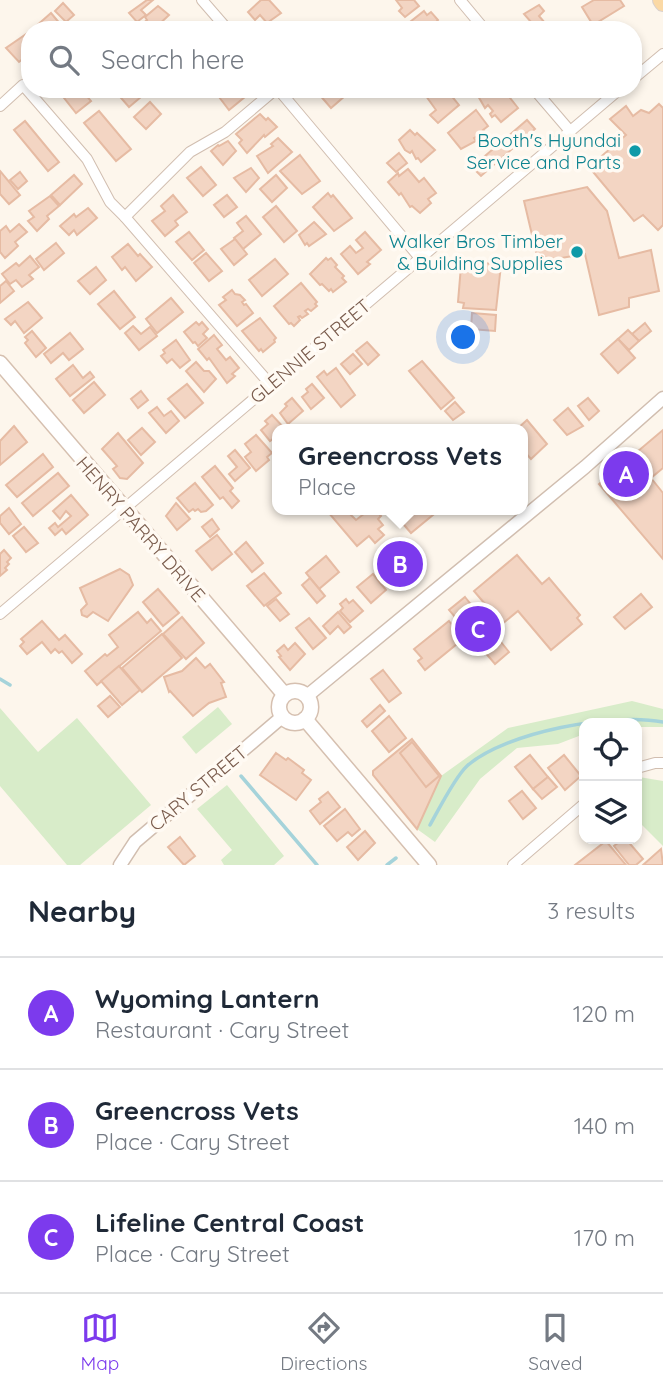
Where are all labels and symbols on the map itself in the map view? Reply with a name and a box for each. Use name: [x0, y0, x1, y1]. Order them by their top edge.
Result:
place label: Booth's Hyundai Service and Parts: [466, 128, 621, 174]
marker: Booth's Hyundai Service and Parts: [627, 143, 643, 159]
place label: Walker Bros Timber & Building Supplies: [389, 229, 564, 275]
marker: Walker Bros Timber & Building Supplies: [569, 244, 585, 260]
street label: GLENNIE STREET: [245, 293, 375, 409]
your location: [446, 320, 480, 354]
pin: A: [603, 448, 649, 500]
street label: HENRY PARRY DRIVE: [71, 451, 211, 607]
pin: B: [377, 538, 423, 590]
pin: C: [455, 603, 501, 655]
street label: CARY STREET: [144, 740, 252, 836]

